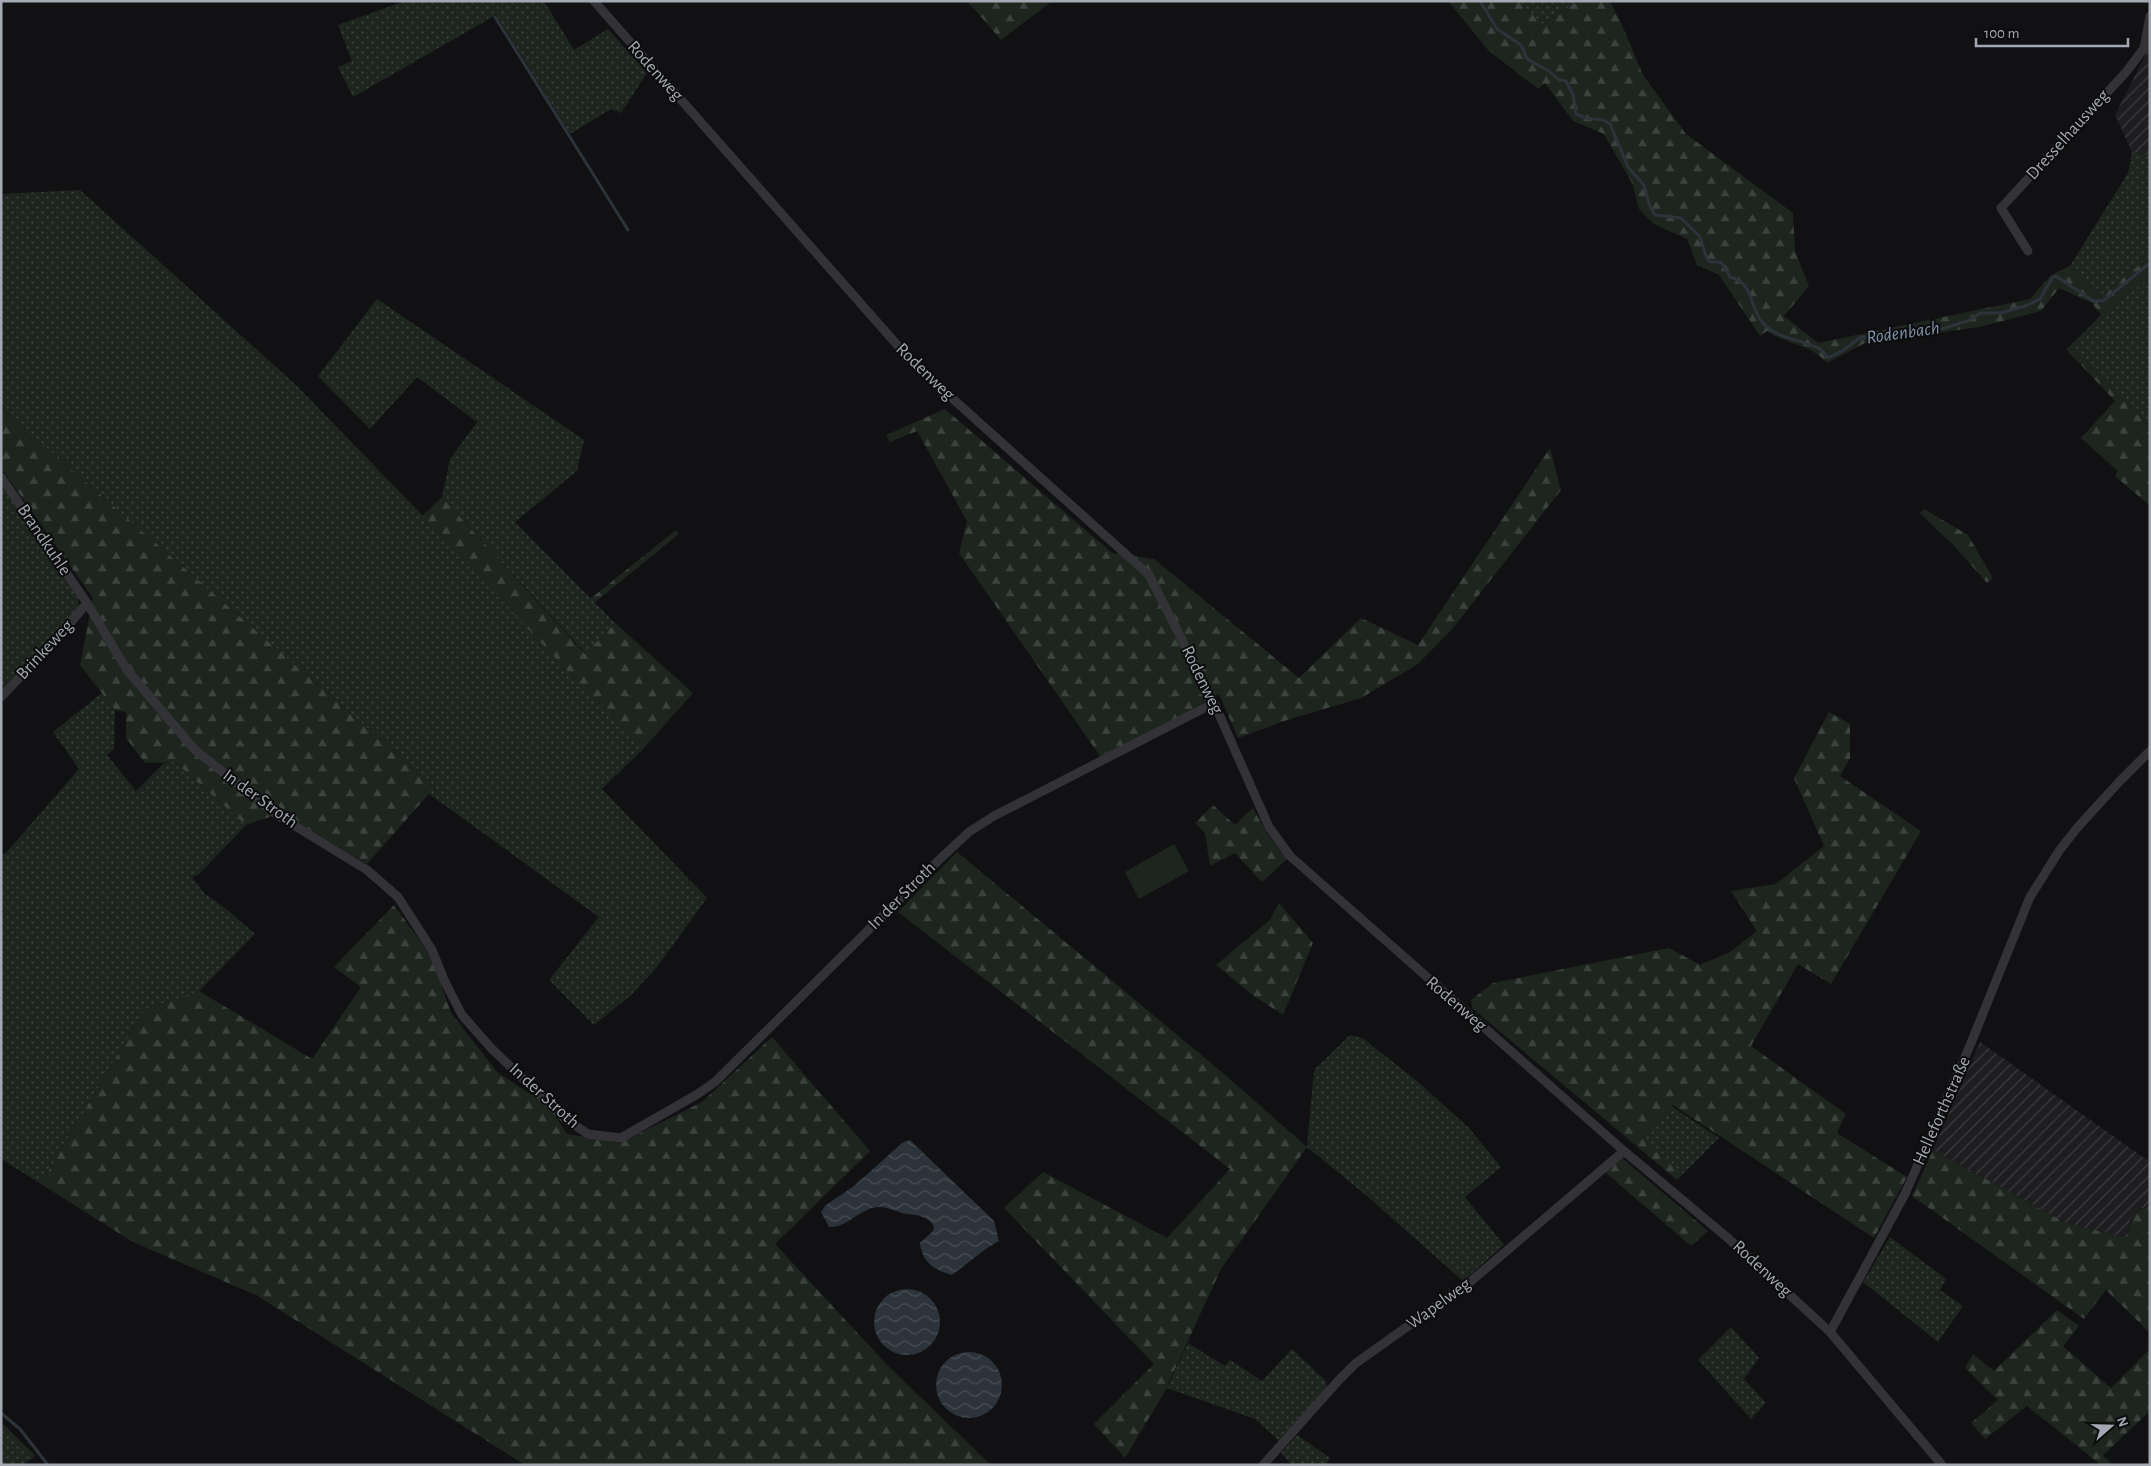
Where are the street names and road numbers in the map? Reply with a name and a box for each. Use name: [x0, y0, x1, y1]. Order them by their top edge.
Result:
street label: Rodenweg: [624, 38, 686, 105]
street label: Dresselhausweg: [2023, 86, 2113, 183]
street label: Rodenweg: [892, 340, 958, 404]
street label: Brandkuhle: [14, 501, 74, 579]
street label: Brinkeweg: [13, 617, 77, 683]
street label: Rodenweg: [1178, 643, 1226, 717]
street label: In der Stroth: [219, 766, 301, 832]
street label: In der Stroth: [865, 859, 939, 933]
street label: Rodenweg: [1422, 973, 1490, 1035]
street label: Helleforthstraße: [1910, 1054, 1974, 1168]
street label: In der Stroth: [506, 1060, 582, 1132]
street label: Rodenweg: [1729, 1237, 1795, 1301]
street label: Wapelweg: [1404, 1275, 1474, 1333]

